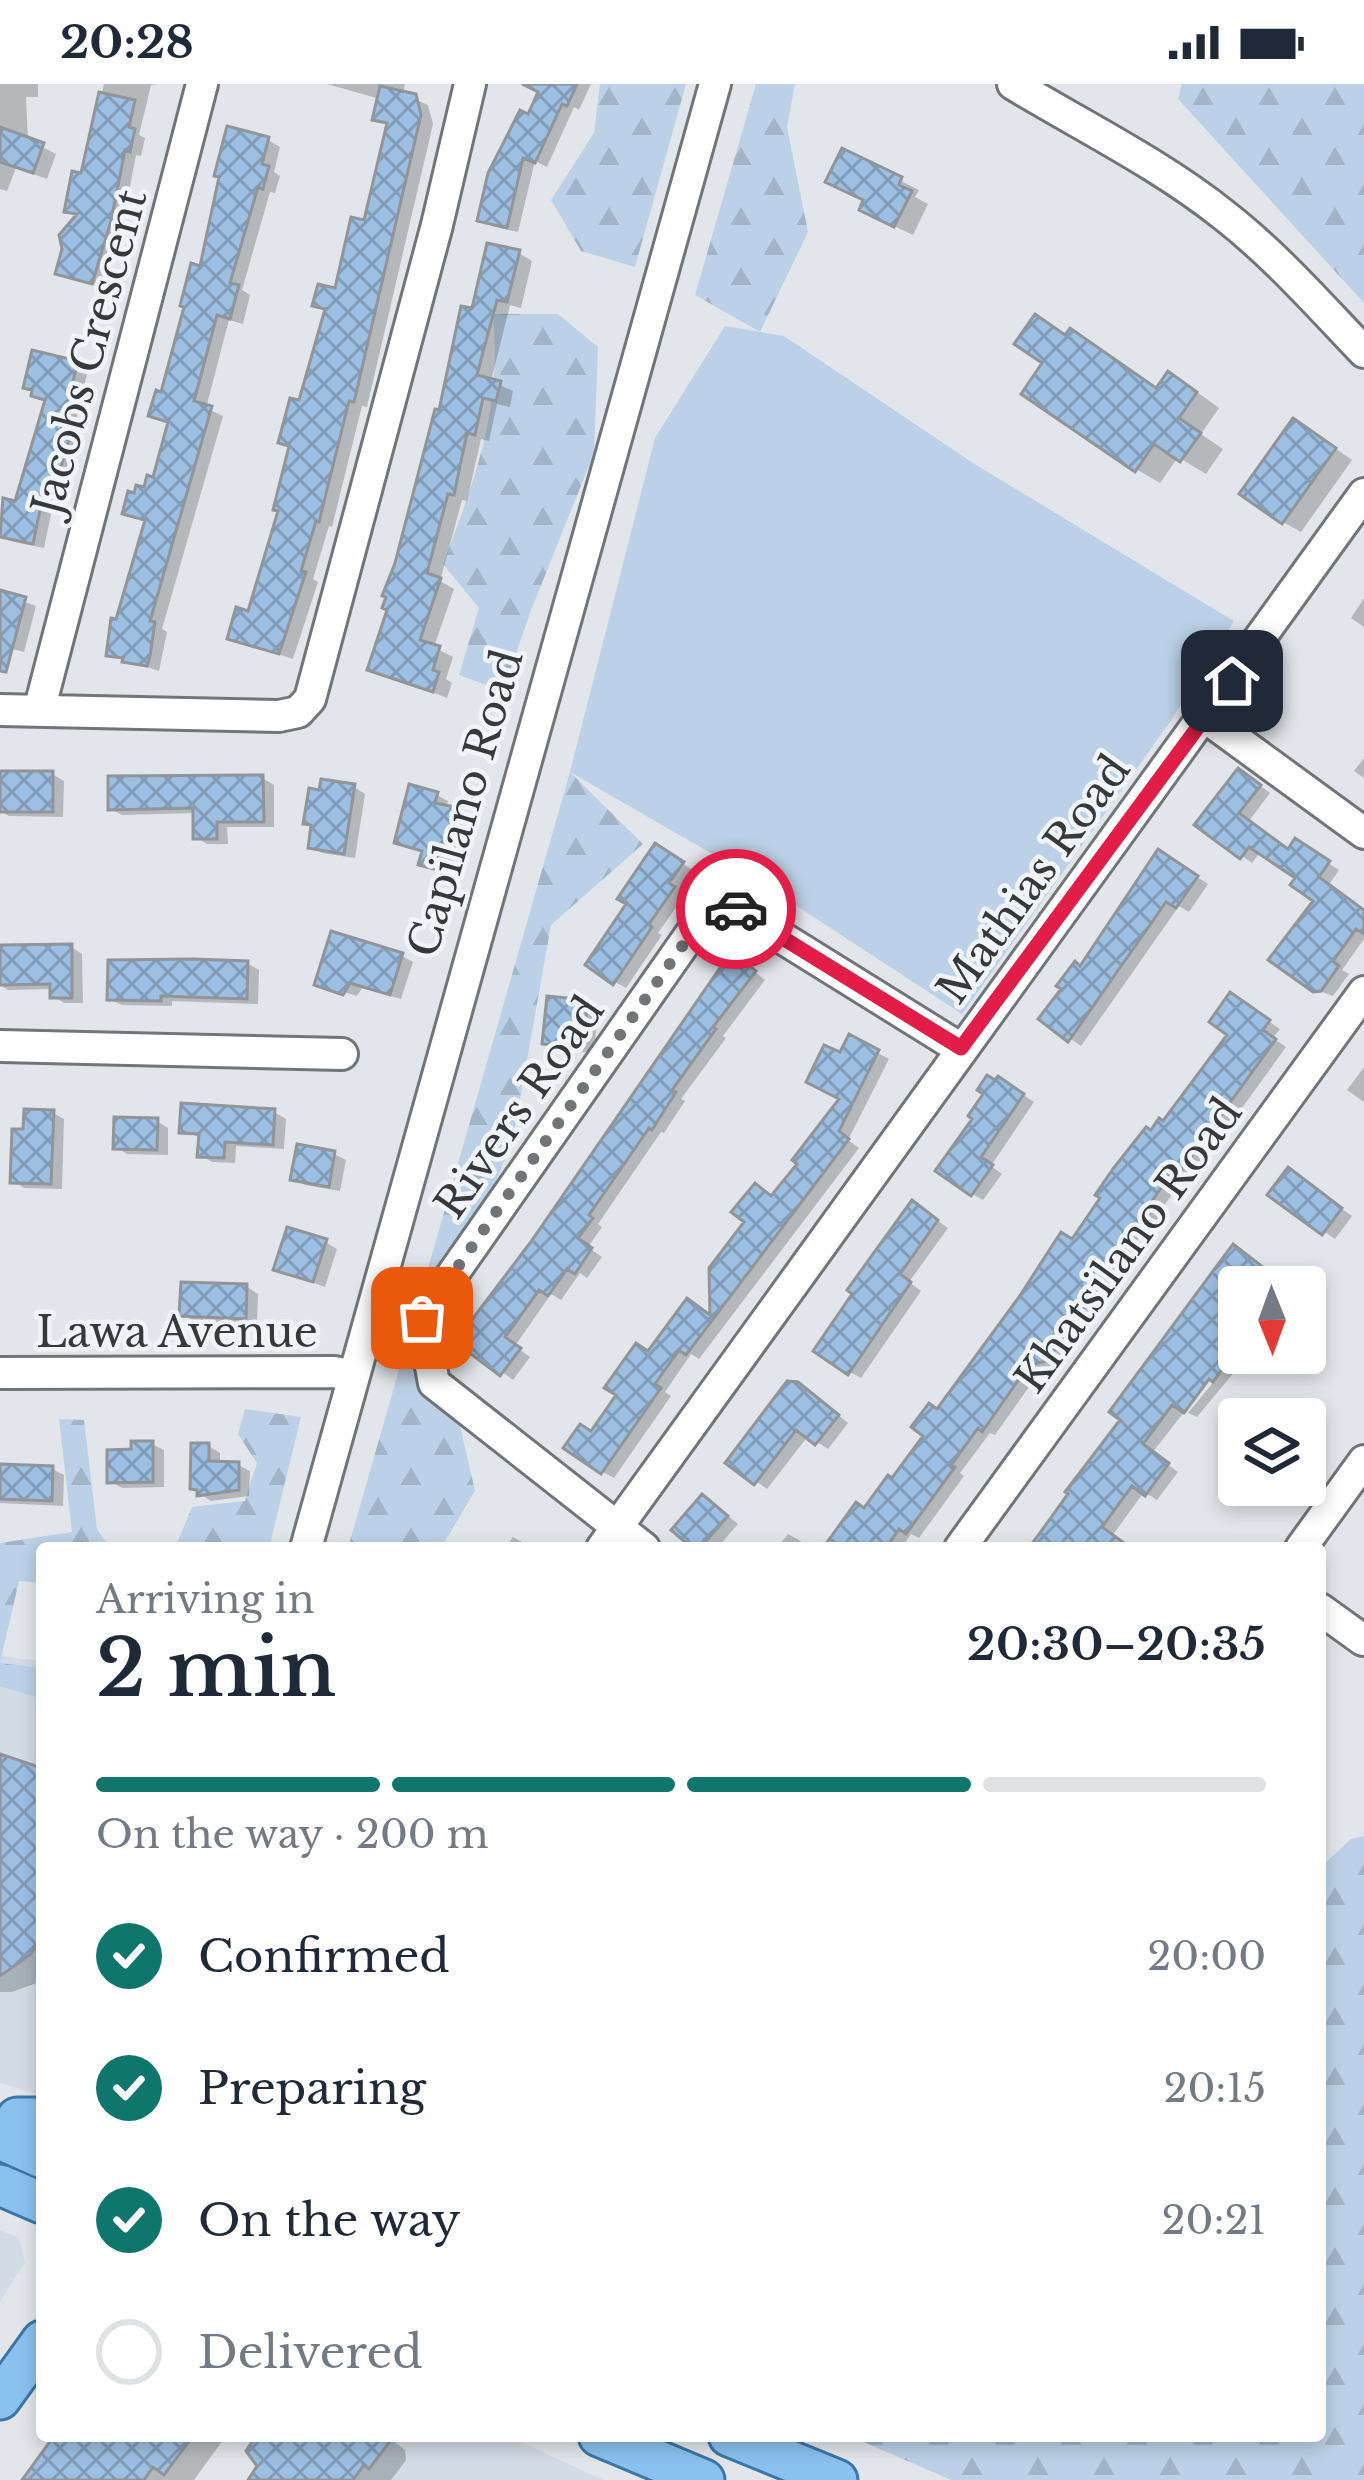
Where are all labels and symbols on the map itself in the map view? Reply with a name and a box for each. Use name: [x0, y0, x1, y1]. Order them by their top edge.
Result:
street label: Jacobs Crescent: [19, 183, 157, 525]
pin: [1181, 630, 1283, 732]
street label: Capilano Road: [396, 644, 534, 962]
street label: Mathias Road: [925, 745, 1141, 1013]
courier: [676, 849, 796, 969]
street label: Rivers Road: [423, 986, 615, 1228]
street label: Khatsilano Road: [1004, 1088, 1252, 1402]
north arrow: [1218, 1266, 1326, 1374]
pin: [371, 1267, 473, 1369]
street label: Lawa Avenue: [36, 1306, 318, 1358]

